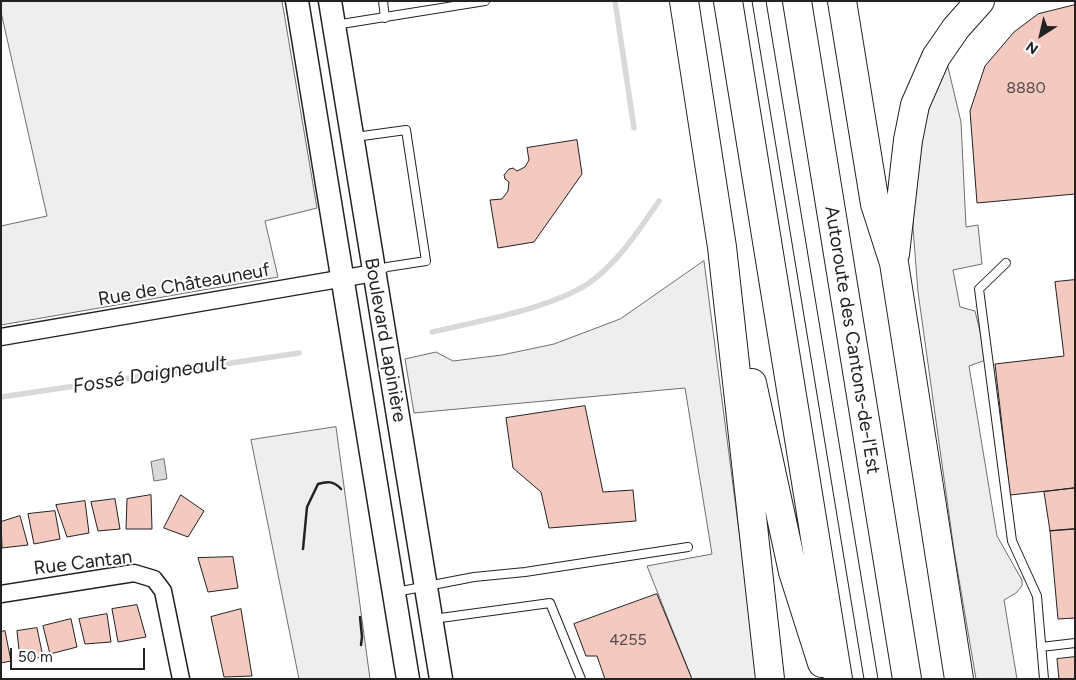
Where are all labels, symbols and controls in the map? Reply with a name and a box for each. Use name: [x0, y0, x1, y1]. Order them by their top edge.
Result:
north arrow: [1016, 10, 1066, 60]
text: N: [1023, 38, 1041, 58]
house number: 8880: [1006, 78, 1046, 98]
street label: Autoroute des Cantons-de-l'Est: [820, 204, 884, 476]
street label: Boulevard Lapinière: [359, 256, 411, 424]
street label: Rue de Châteauneuf: [96, 259, 272, 311]
water label: Fossé Daigneault: [71, 351, 229, 399]
street label: Rue Cantan: [32, 546, 134, 580]
house number: 4255: [609, 630, 647, 650]
scale bar: [12, 638, 148, 670]
text: 50 m: [18, 648, 53, 666]

